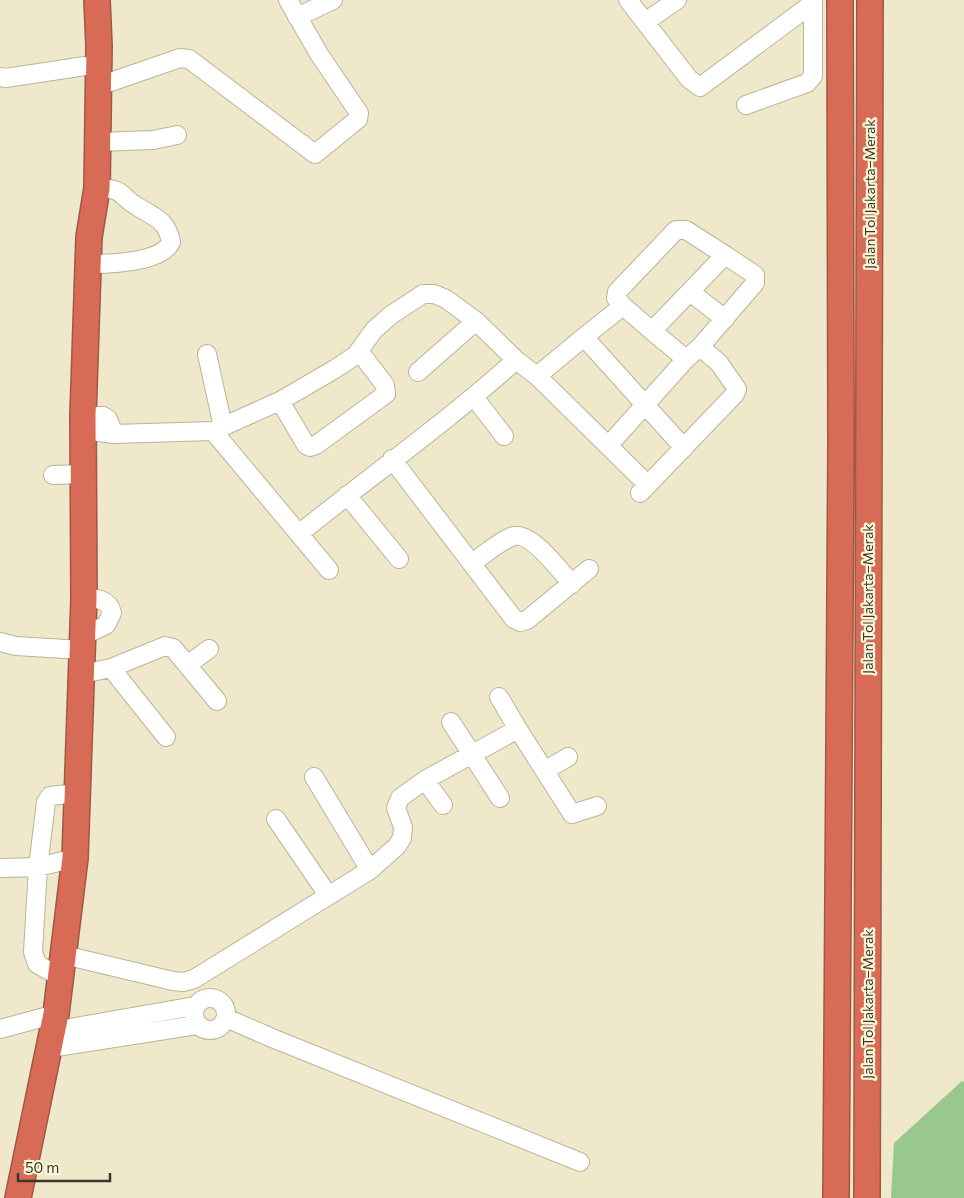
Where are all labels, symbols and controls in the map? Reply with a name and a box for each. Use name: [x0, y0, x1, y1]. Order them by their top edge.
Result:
street label: Jalan Tol Jakarta–Merak: [861, 119, 878, 269]
street label: Jalan Tol Jakarta–Merak: [859, 524, 876, 674]
street label: Jalan Tol Jakarta–Merak: [859, 929, 876, 1079]
scale bar: [18, 1150, 110, 1182]
text: 50 m: [25, 1158, 59, 1176]

